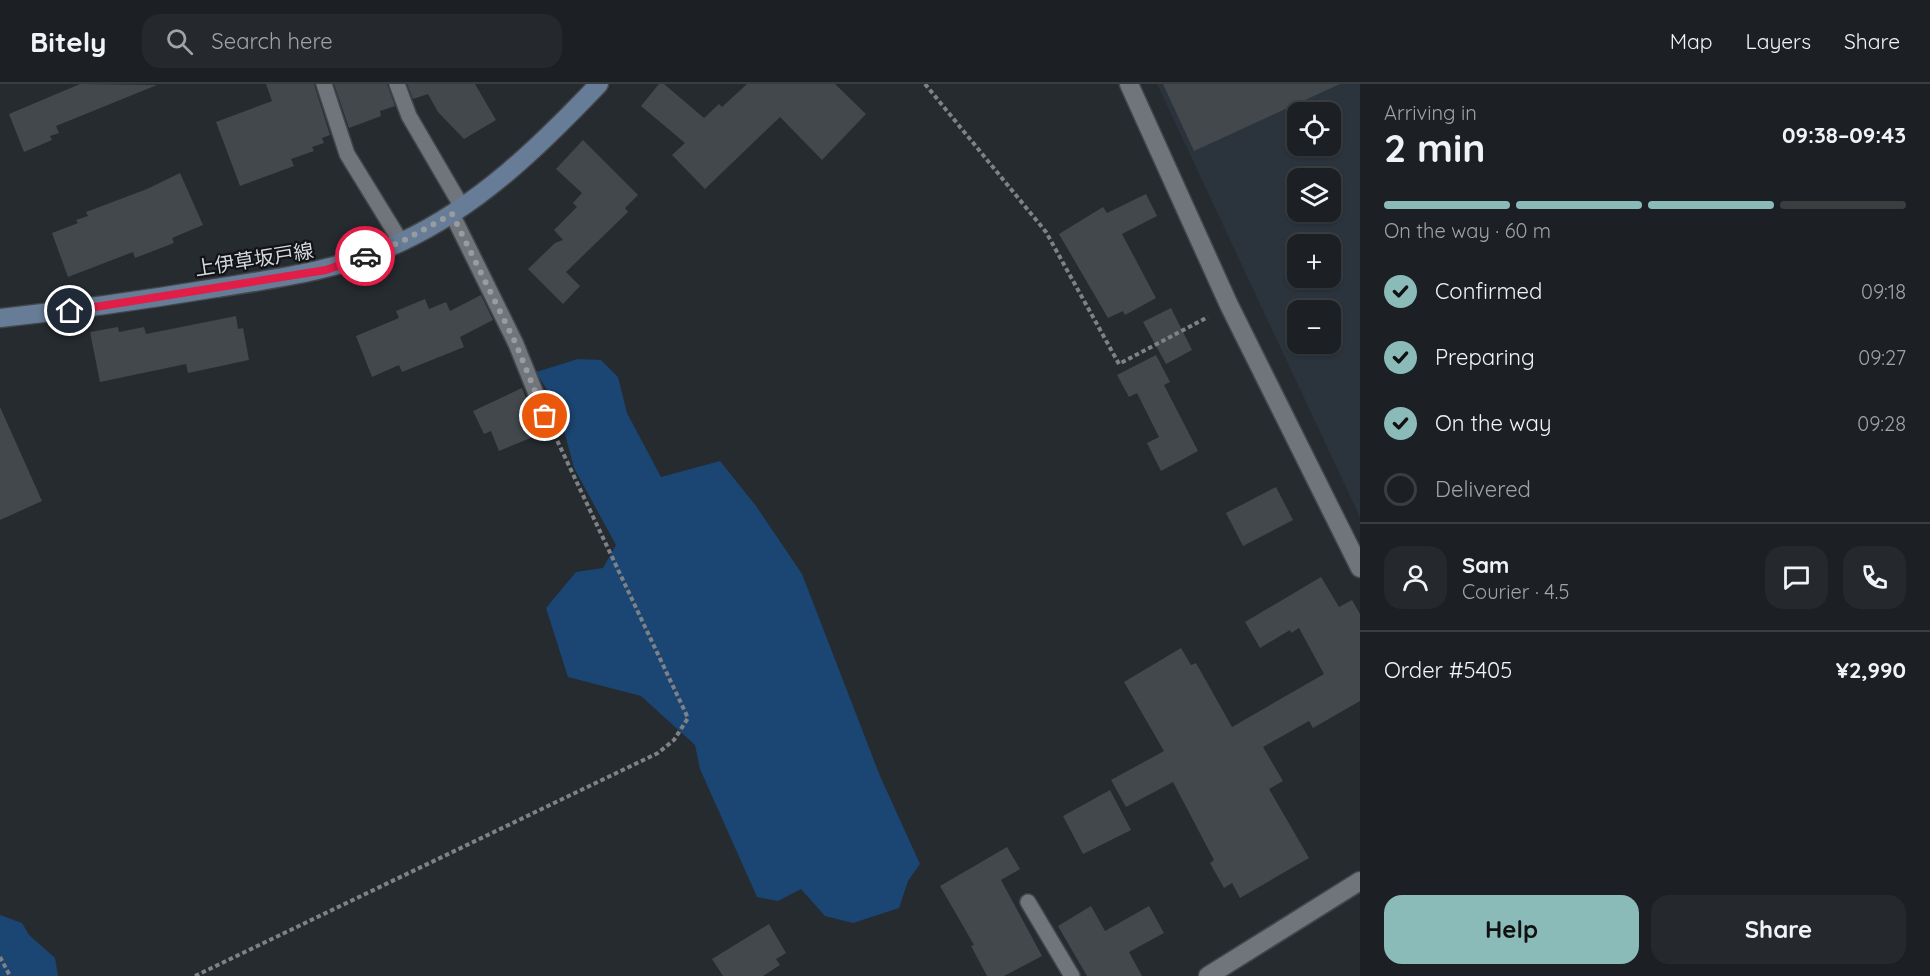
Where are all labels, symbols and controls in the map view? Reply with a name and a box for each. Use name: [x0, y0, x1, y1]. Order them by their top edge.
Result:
search box: [142, 14, 562, 68]
text: Bitely: [30, 24, 106, 59]
icon: search: [163, 25, 196, 58]
text: Search here: [211, 27, 333, 55]
text: Map: [1670, 28, 1713, 54]
text: Layers: [1746, 28, 1811, 54]
text: Share: [1844, 28, 1900, 54]
text: Arriving in: [1384, 100, 1477, 125]
map controls: [1287, 102, 1341, 354]
button: locate: [1287, 102, 1341, 156]
text: 09:38–09:43: [1782, 121, 1906, 149]
text: 2 min: [1384, 123, 1486, 172]
button: layers: [1287, 168, 1341, 222]
text: On the way · 60 m: [1384, 218, 1551, 243]
courier: [335, 226, 395, 286]
button: +: [1287, 234, 1341, 288]
street label: 上伊草坂戸線: [193, 237, 315, 281]
icon: car: [349, 240, 382, 273]
icon: check: [1384, 275, 1417, 308]
text: Confirmed: [1435, 277, 1542, 305]
text: 09:18: [1861, 279, 1906, 304]
pin: [44, 285, 95, 336]
icon: home: [53, 294, 86, 327]
button: −: [1287, 300, 1341, 354]
icon: check: [1384, 341, 1417, 374]
text: Preparing: [1435, 343, 1535, 371]
text: 09:27: [1858, 345, 1906, 370]
pin: [519, 390, 570, 441]
icon: bag: [528, 399, 561, 432]
icon: check: [1384, 407, 1417, 440]
text: On the way: [1435, 409, 1551, 437]
text: 09:28: [1857, 411, 1906, 436]
text: Delivered: [1435, 475, 1531, 503]
button: person: [1384, 546, 1447, 609]
button: chat: [1765, 546, 1828, 609]
button: phone: [1843, 546, 1906, 609]
text: Sam: [1462, 551, 1509, 579]
text: Courier · 4.5: [1462, 579, 1569, 604]
text: Order #5405: [1384, 656, 1512, 684]
text: ¥2,990: [1836, 656, 1906, 684]
button: Help: [1384, 895, 1639, 964]
button: Share: [1651, 895, 1906, 964]

